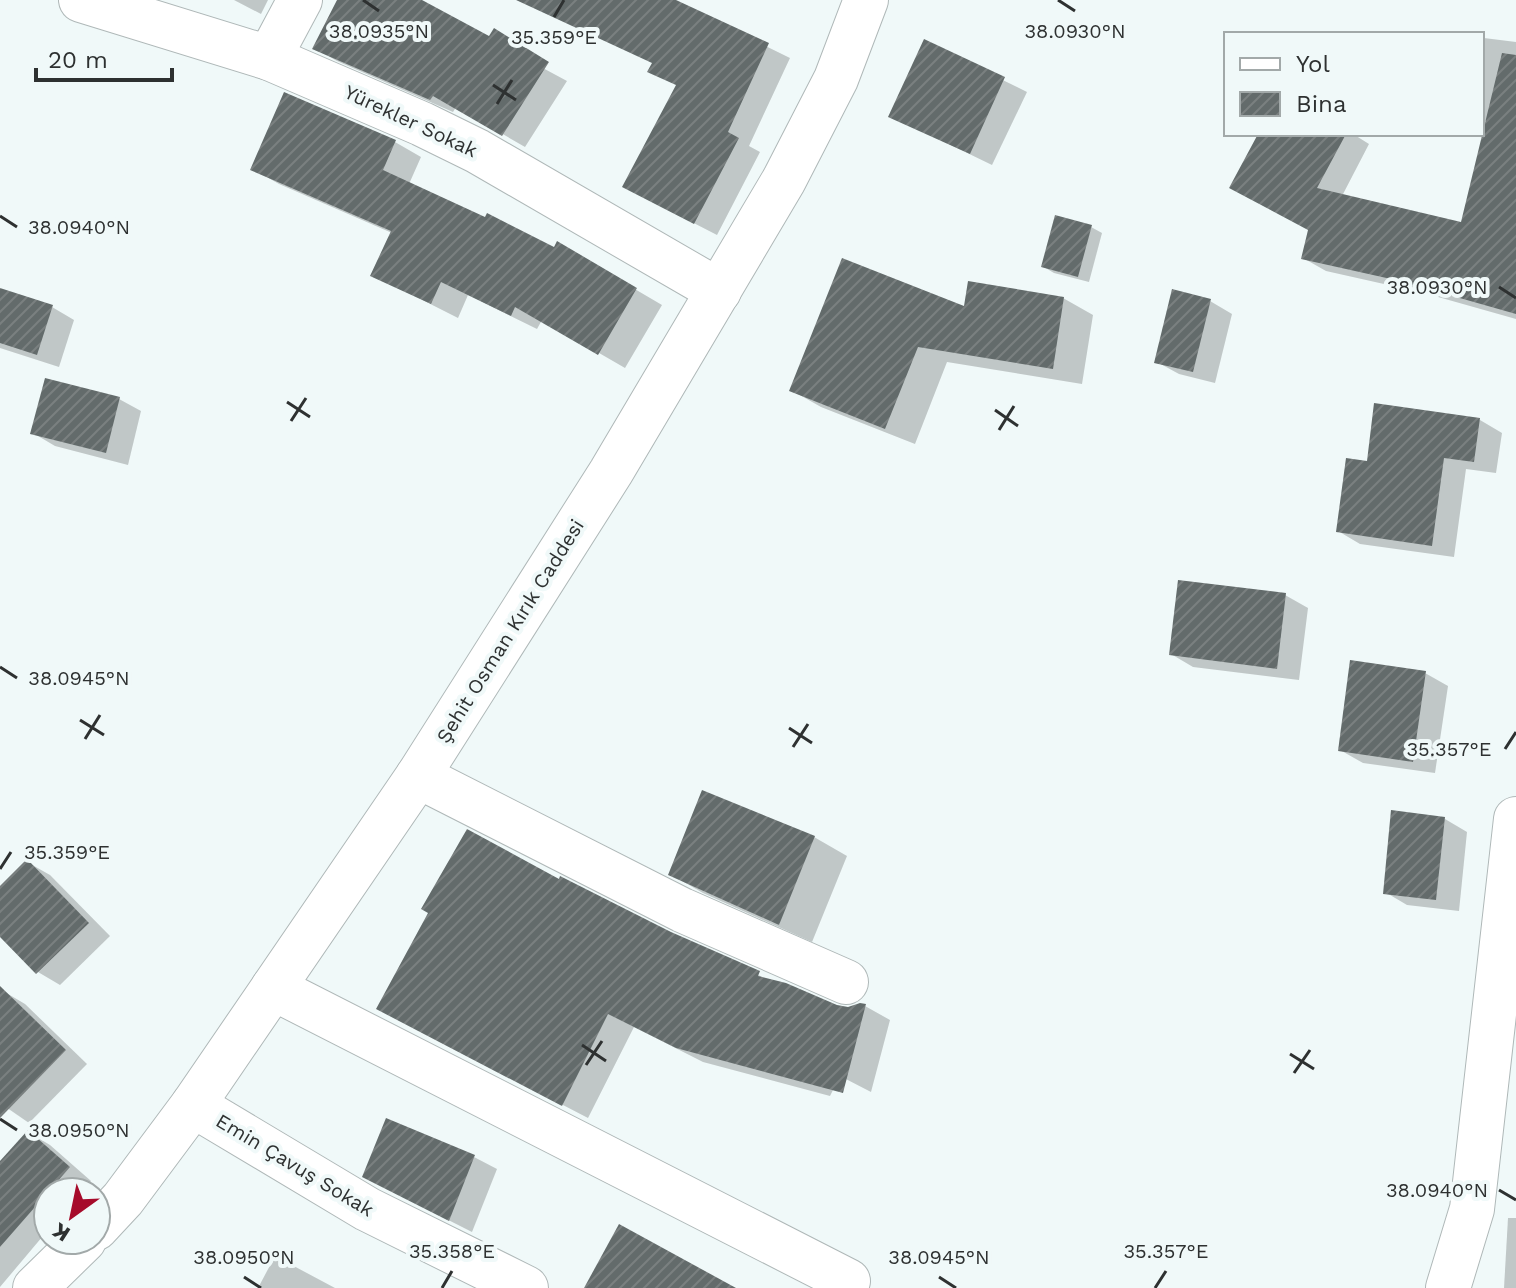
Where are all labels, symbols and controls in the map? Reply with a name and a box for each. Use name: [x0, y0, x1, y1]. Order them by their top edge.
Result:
text: 38.0935°N: [329, 19, 429, 43]
text: 38.0930°N: [1024, 19, 1126, 43]
text: 35.359°E: [511, 25, 597, 49]
scale bar: [36, 32, 172, 82]
legend: [1224, 32, 1484, 136]
text: 20 m: [48, 46, 108, 74]
text: Yol: [1296, 50, 1330, 78]
street label: Yürekler Sokak: [341, 80, 481, 162]
text: Bina: [1296, 90, 1347, 118]
text: 38.0940°N: [28, 215, 130, 239]
text: 38.0930°N: [1386, 275, 1488, 299]
street label: Şehit Osman Kırık Caddesi: [431, 515, 589, 747]
text: 38.0945°N: [28, 666, 130, 690]
text: 35.357°E: [1406, 737, 1492, 761]
text: 35.359°E: [24, 840, 110, 864]
street label: Emin Çavuş Sokak: [212, 1108, 378, 1222]
text: 38.0950°N: [28, 1118, 130, 1142]
north arrow: [32, 1176, 112, 1256]
text: 38.0940°N: [1386, 1178, 1488, 1202]
text: K: [48, 1217, 75, 1247]
text: 35.358°E: [409, 1239, 495, 1263]
text: 35.357°E: [1123, 1239, 1209, 1263]
text: 38.0950°N: [193, 1245, 295, 1269]
text: 38.0945°N: [888, 1245, 990, 1269]

